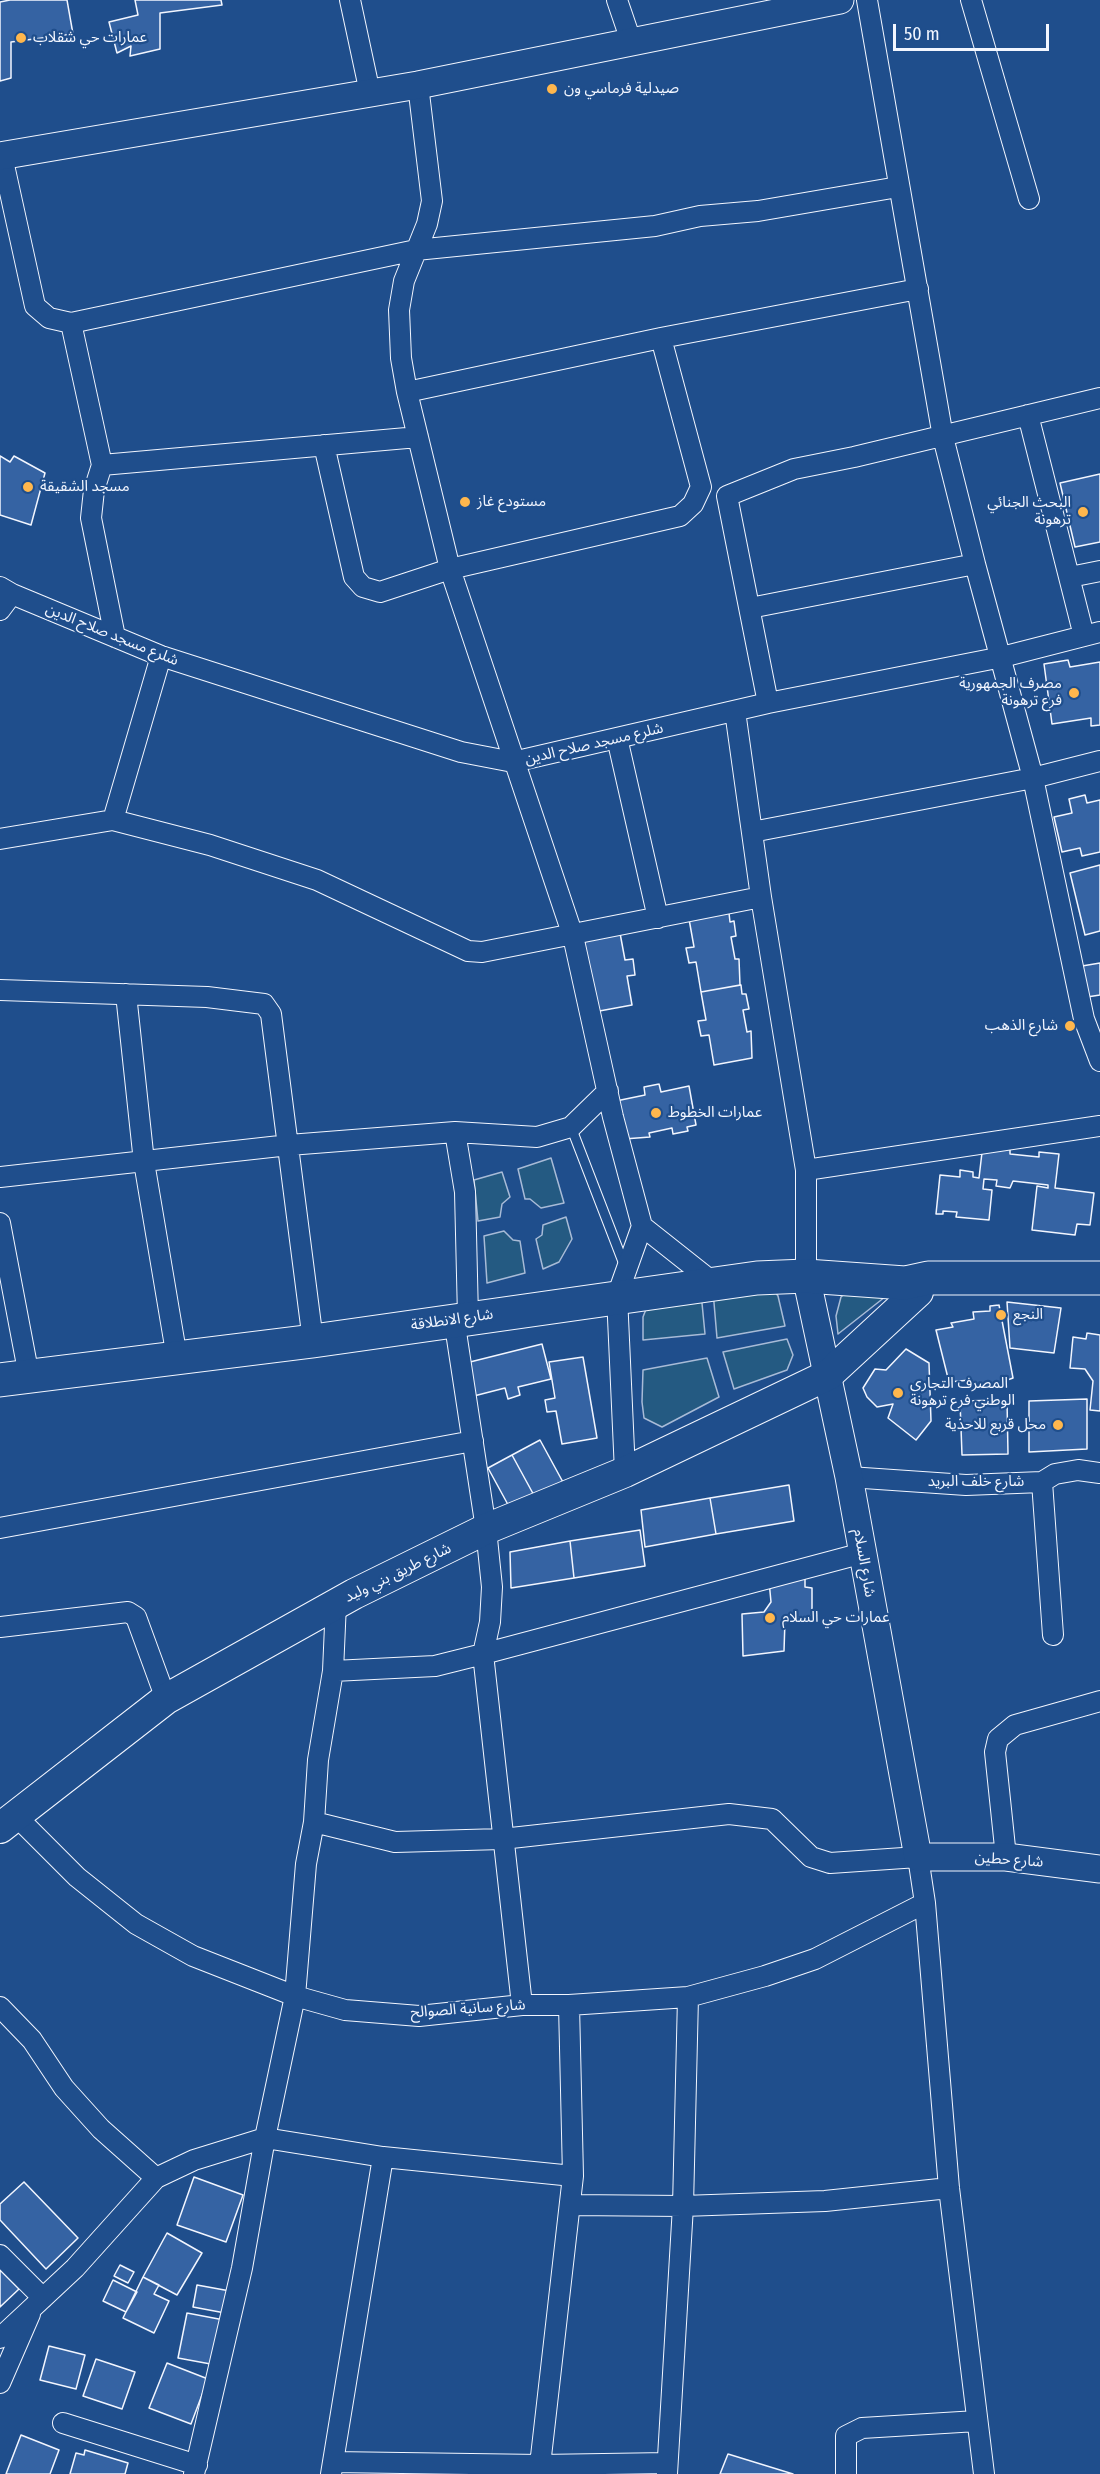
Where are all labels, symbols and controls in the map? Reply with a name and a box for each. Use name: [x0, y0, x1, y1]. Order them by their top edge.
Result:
scale bar: [896, 12, 1052, 50]
text: 50 m: [904, 23, 940, 45]
place label: عمارات حي شقلاب: [33, 29, 147, 47]
marker: عمارات حي شقلاب: [14, 31, 28, 45]
place label: صيدلية فرماسي ون: [564, 80, 679, 98]
marker: صيدلية فرماسي ون: [545, 82, 559, 96]
place label: مسجد الشقيقة: [40, 478, 130, 496]
marker: مسجد الشقيقة: [21, 480, 35, 494]
place label: مستودع غاز: [477, 493, 546, 511]
place label: البحث الجنائي ترهونة: [987, 494, 1071, 529]
marker: مستودع غاز: [458, 495, 472, 509]
marker: البحث الجنائي ترهونة: [1076, 505, 1090, 519]
street label: شلرع مسجد صلاح الدين: [43, 600, 181, 670]
place label: مصرف الجمهورية فرع ترهونة: [959, 675, 1062, 710]
marker: مصرف الجمهورية فرع ترهونة: [1067, 686, 1081, 700]
street label: شلرع مسجد صلاح الدين: [523, 719, 665, 769]
place label: شارع الذهب: [985, 1017, 1058, 1035]
marker: شارع الذهب: [1063, 1019, 1077, 1033]
place label: عمارات الخطوط: [668, 1104, 762, 1122]
marker: عمارات الخطوط: [649, 1106, 663, 1120]
street label: شارع الانطلاقة: [410, 1305, 494, 1335]
place label: النجع: [1013, 1306, 1043, 1324]
marker: النجع: [994, 1308, 1008, 1322]
place label: المصرف التجاري الوطني فرع ترهونة: [910, 1375, 1015, 1410]
marker: المصرف التجاري الوطني فرع ترهونة: [891, 1386, 905, 1400]
place label: محل قربع للاحذية: [945, 1416, 1046, 1434]
marker: محل قربع للاحذية: [1051, 1418, 1065, 1432]
street label: شارع خلف البريد: [928, 1473, 1024, 1491]
street label: شارع السلام: [849, 1527, 879, 1599]
street label: شارع طريق بني وليد: [342, 1539, 454, 1607]
place label: عمارات حي السلام: [782, 1609, 890, 1627]
marker: عمارات حي السلام: [763, 1611, 777, 1625]
street label: شارع حطين: [974, 1849, 1044, 1871]
street label: شارع سانية الصوالح: [410, 1996, 526, 2022]

